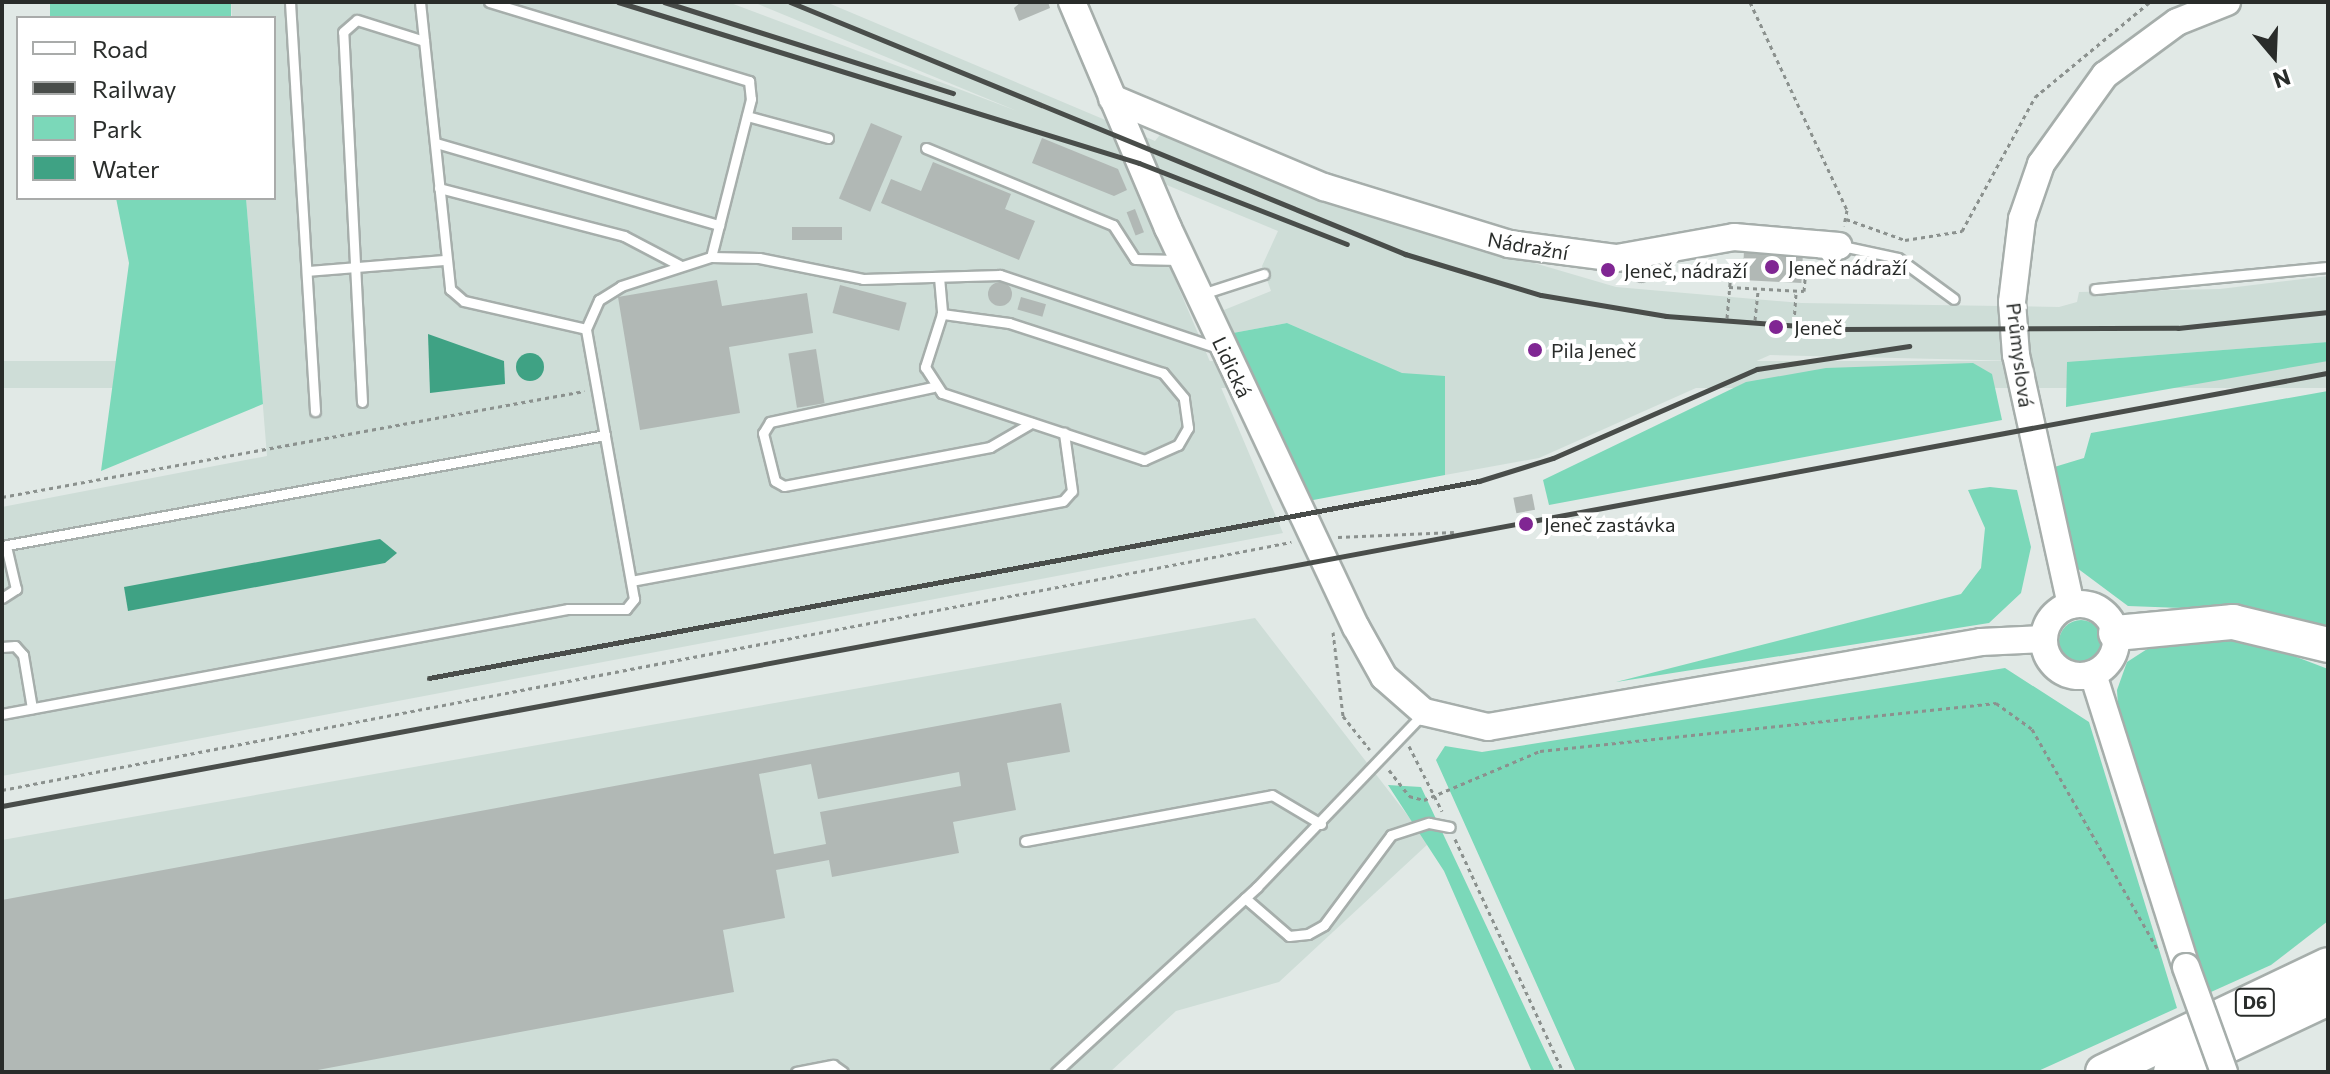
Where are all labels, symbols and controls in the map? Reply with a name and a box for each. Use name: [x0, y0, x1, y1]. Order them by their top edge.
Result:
legend: [16, 16, 276, 200]
north arrow: [2234, 16, 2314, 96]
text: Road: [92, 34, 148, 63]
text: N: [2270, 64, 2294, 95]
text: Railway: [92, 74, 177, 103]
text: Park: [92, 114, 142, 143]
text: Water: [92, 154, 160, 183]
street label: Nádražní: [1486, 227, 1570, 265]
place label: Jeneč nádraží: [1788, 255, 1907, 279]
place label: Jeneč, nádraží: [1624, 258, 1747, 282]
marker: Jeneč nádraží: [1763, 258, 1781, 276]
marker: Jeneč, nádraží: [1599, 261, 1617, 279]
street label: Průmyslová: [2002, 301, 2038, 409]
place label: Jeneč: [1794, 315, 1842, 339]
marker: Jeneč: [1765, 316, 1787, 338]
street label: Lidická: [1208, 333, 1256, 401]
place label: Pila Jeneč: [1551, 338, 1636, 362]
marker: Pila Jeneč: [1526, 341, 1544, 359]
place label: Jeneč zastávka: [1544, 512, 1675, 536]
marker: Jeneč zastávka: [1515, 513, 1537, 535]
road number: D6: [2233, 988, 2277, 1016]

